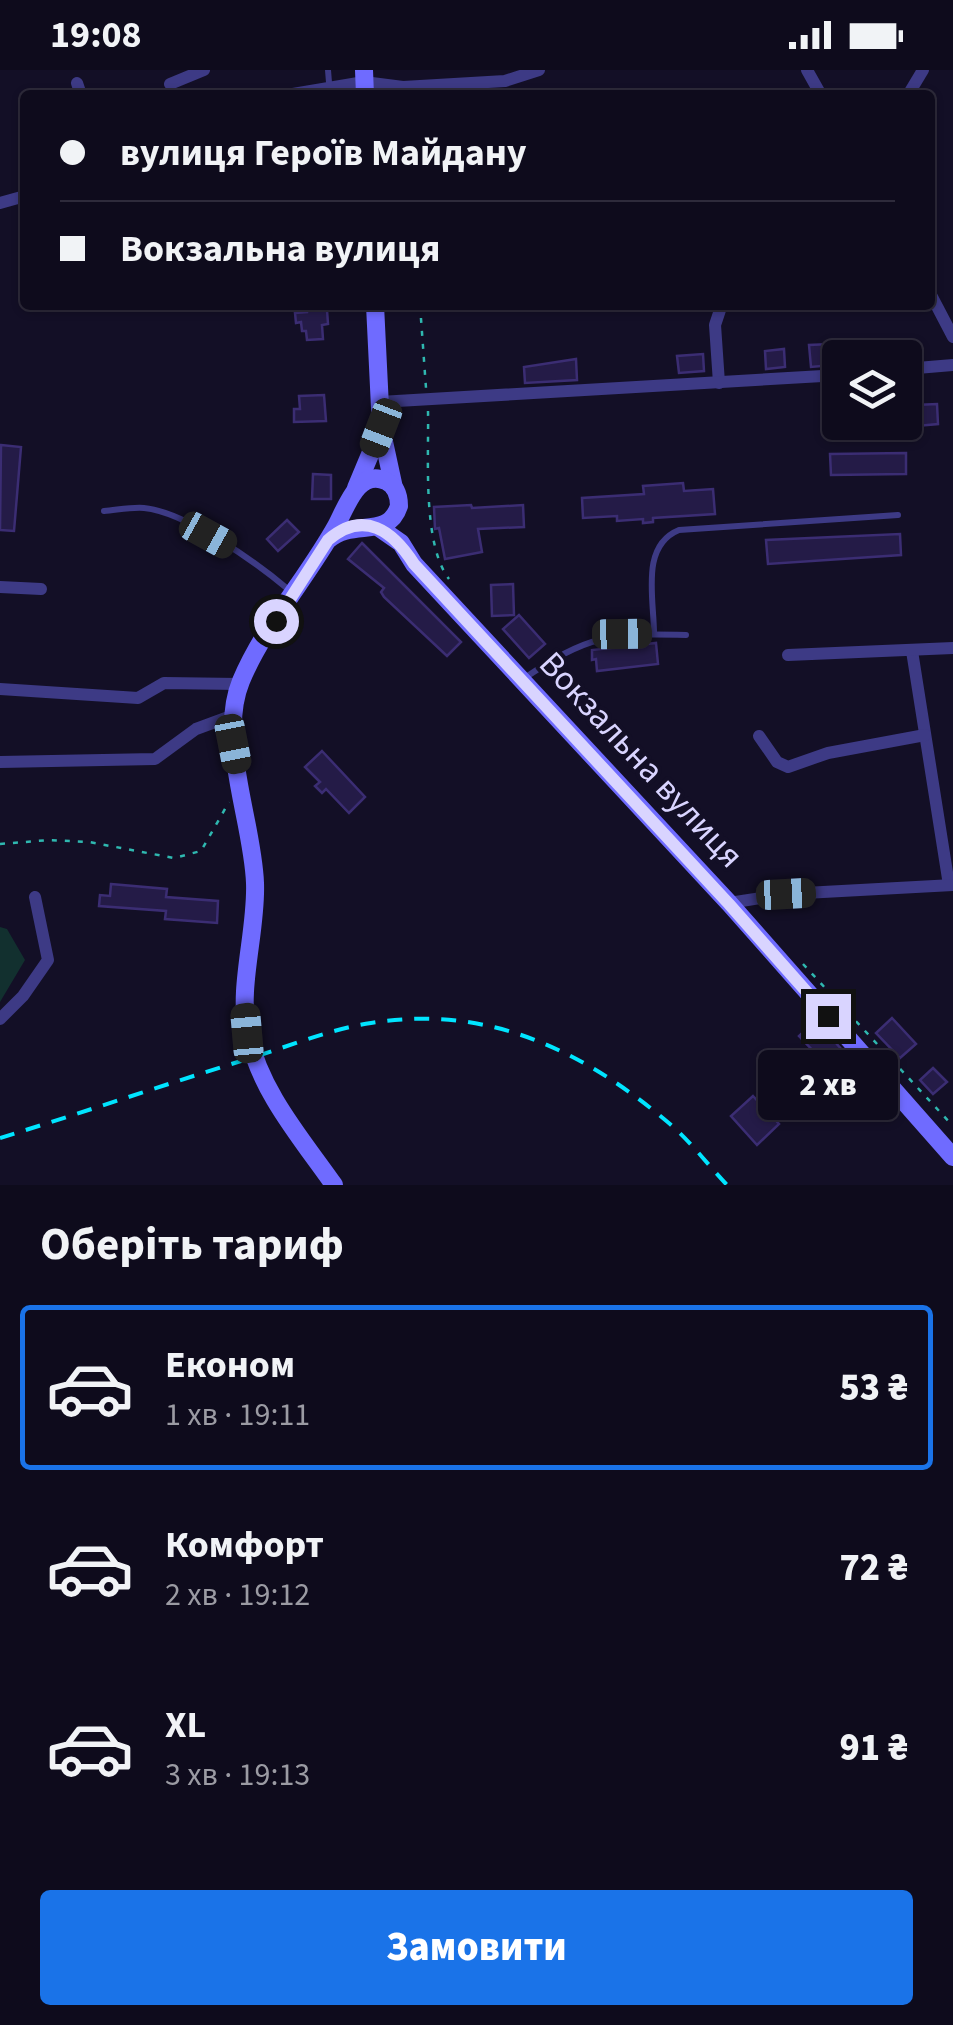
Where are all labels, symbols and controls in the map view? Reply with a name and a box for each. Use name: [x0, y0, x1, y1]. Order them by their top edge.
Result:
text: 19:08: [50, 8, 142, 62]
text: вулиця Героїв Майдану: [120, 126, 527, 180]
text: Вокзальна вулиця: [120, 222, 440, 276]
map controls: [822, 340, 922, 440]
button: layers: [822, 340, 922, 440]
car: [356, 395, 406, 461]
car: [174, 507, 242, 563]
route start: [254, 599, 299, 644]
car: [592, 618, 652, 650]
street label: Вокзальна вулиця: [527, 640, 755, 880]
car: [213, 712, 253, 776]
car: [755, 877, 817, 911]
route end: [806, 994, 851, 1039]
car: [229, 1002, 265, 1064]
callout: 2 хв: [758, 1051, 898, 1121]
text: 2 хв: [799, 1062, 857, 1108]
text: Оберіть тариф: [40, 1213, 344, 1277]
text: Економ: [165, 1338, 295, 1392]
icon: car: [45, 1343, 135, 1433]
text: 53 ₴: [840, 1361, 908, 1415]
text: 1 хв · 19:11: [165, 1392, 310, 1438]
text: Комфорт: [165, 1518, 324, 1572]
icon: car: [45, 1523, 135, 1613]
text: 72 ₴: [840, 1541, 908, 1595]
text: 2 хв · 19:12: [165, 1572, 310, 1618]
text: XL: [165, 1698, 206, 1752]
icon: car: [45, 1703, 135, 1793]
text: 91 ₴: [840, 1721, 908, 1775]
text: 3 хв · 19:13: [165, 1752, 310, 1798]
button: Замовити: [40, 1890, 913, 2005]

